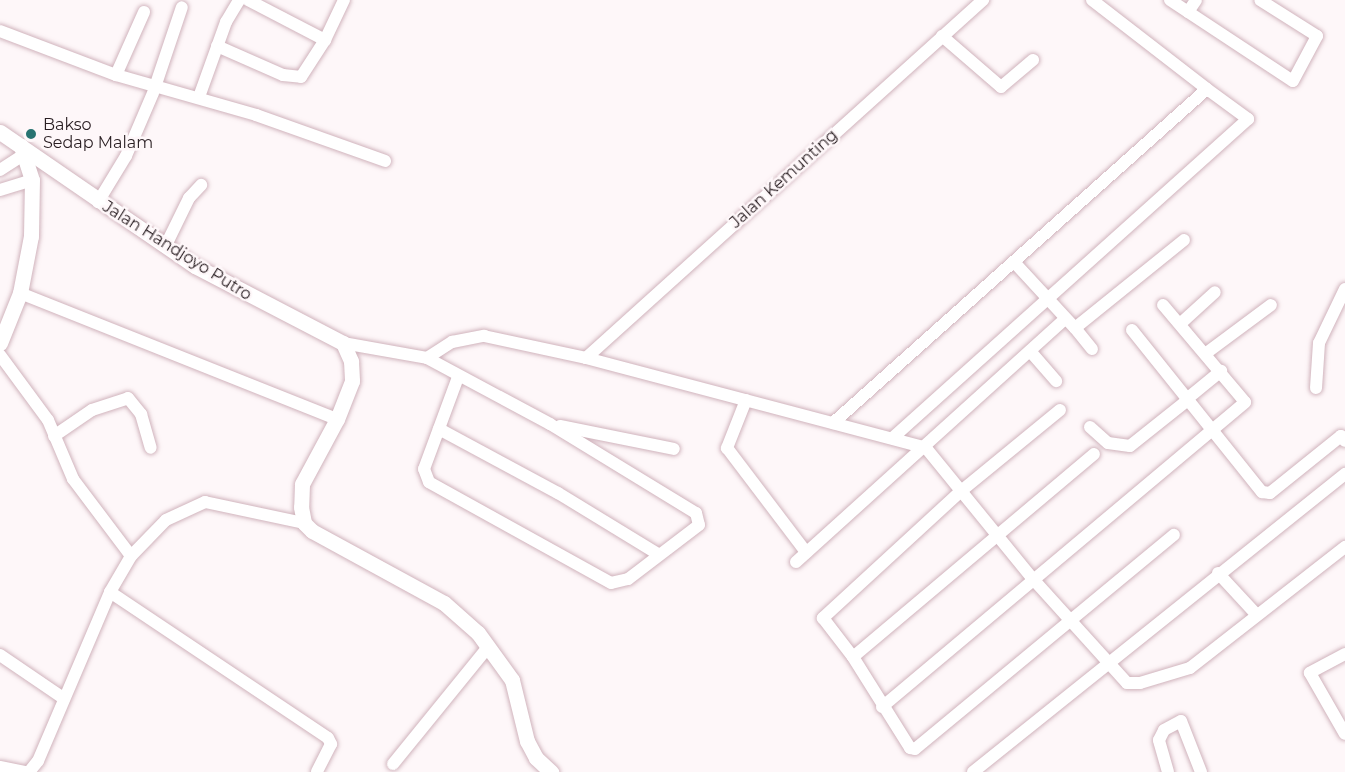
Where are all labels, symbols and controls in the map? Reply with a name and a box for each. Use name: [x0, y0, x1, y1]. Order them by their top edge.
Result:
place label: Bakso Sedap Malam: [43, 115, 153, 153]
street label: Jalan Kemunting: [726, 126, 842, 232]
marker: Bakso Sedap Malam: [24, 127, 38, 141]
street label: Jalan Handjoyo Putro: [99, 197, 255, 305]

